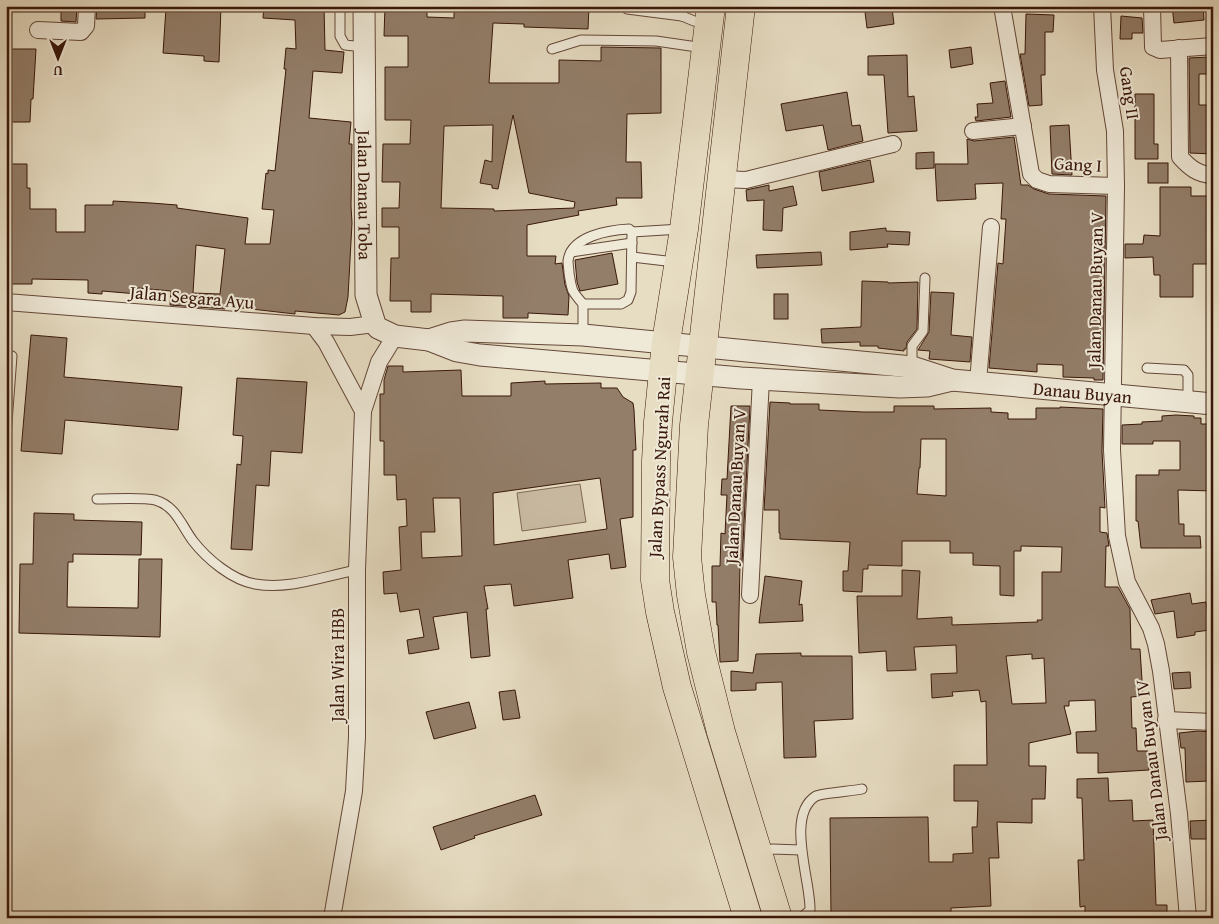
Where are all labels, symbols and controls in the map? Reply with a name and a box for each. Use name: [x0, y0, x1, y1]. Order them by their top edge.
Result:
north arrow: [32, 32, 82, 82]
text: U: [53, 61, 63, 81]
street label: Gang II: [1113, 65, 1147, 121]
street label: Jalan Danau Toba: [351, 128, 379, 261]
street label: Gang I: [1053, 149, 1103, 179]
street label: Jalan Danau Buyan V: [1080, 211, 1110, 371]
street label: Jalan Segara Ayu: [127, 278, 256, 316]
street label: Danau Buyan: [1032, 374, 1133, 410]
street label: Jalan Bypass Ngurah Rai: [641, 376, 677, 560]
street label: Jalan Danau Buyan V: [717, 407, 753, 567]
street label: Jalan Wira HBB: [324, 608, 351, 724]
street label: Jalan Danau Buyan IV: [1128, 678, 1175, 844]

